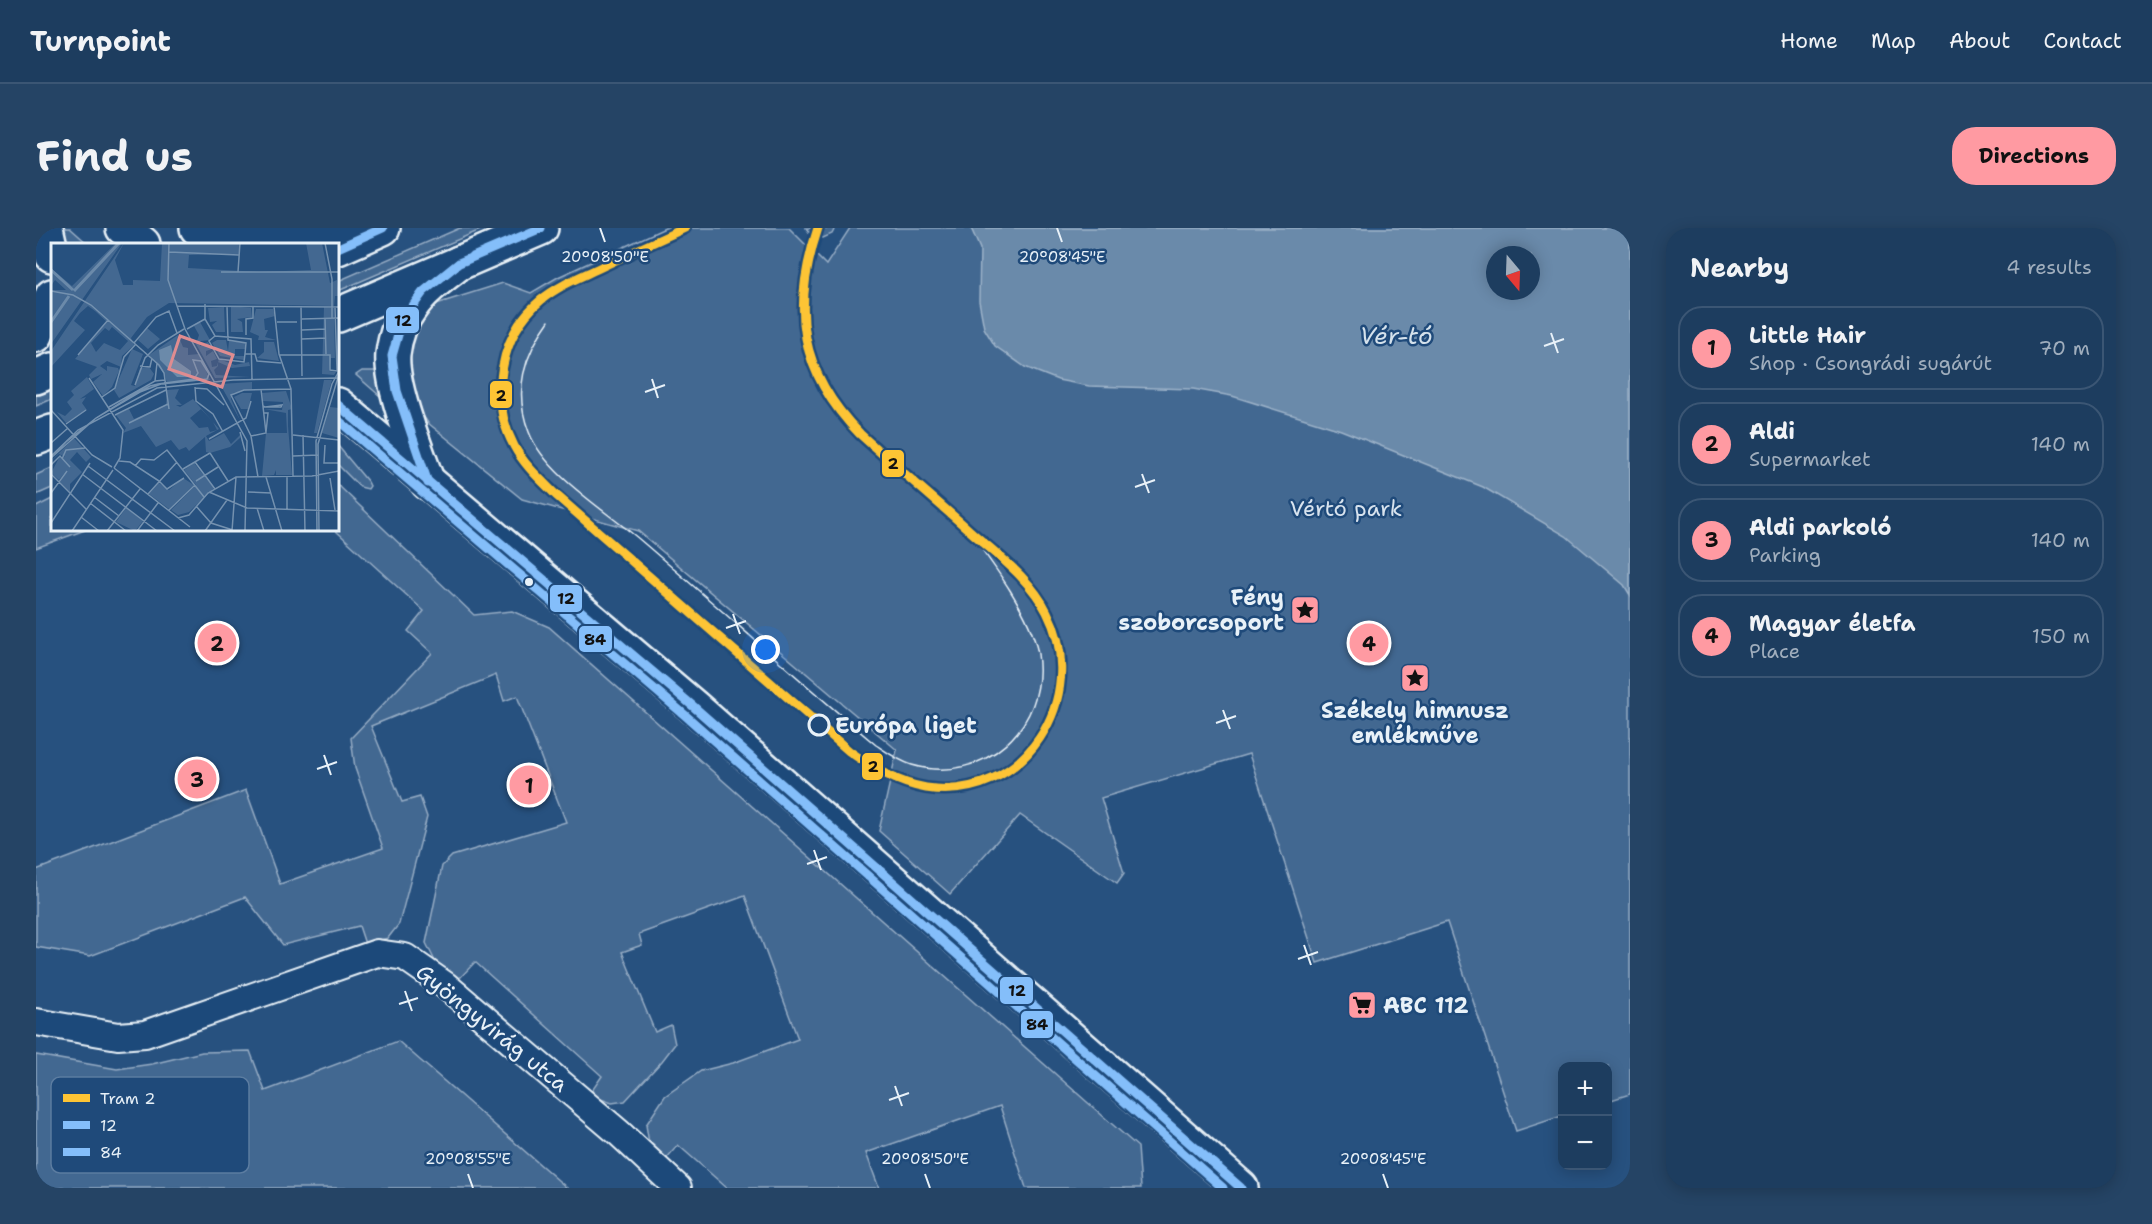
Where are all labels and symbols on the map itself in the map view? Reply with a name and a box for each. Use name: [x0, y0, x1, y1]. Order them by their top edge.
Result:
inset map: [51, 243, 339, 531]
north arrow: [1486, 246, 1540, 300]
text: 20°08'50"E: [561, 247, 649, 267]
text: 20°08'45"E: [1019, 247, 1105, 267]
line badge: 12: [385, 306, 420, 334]
text: 12: [394, 310, 412, 331]
water label: Vér-tó: [1360, 320, 1432, 352]
line badge: 2: [489, 380, 513, 409]
text: 2: [495, 385, 507, 406]
line badge: 2: [881, 449, 905, 478]
text: 2: [887, 453, 899, 474]
park label: Vértó park: [1290, 494, 1402, 523]
unlabelled marker: [523, 576, 535, 588]
place label: Fény szoborcsoport: [1119, 583, 1284, 637]
line badge: 12: [549, 584, 583, 613]
text: 12: [557, 588, 575, 609]
place icon: Fény szoborcsoport: [1289, 594, 1321, 626]
pin: 2: [198, 620, 237, 666]
pin: 4: [1350, 620, 1388, 666]
line badge: 84: [578, 625, 613, 653]
text: 84: [584, 629, 606, 650]
your location: [751, 635, 780, 664]
place icon: Székely himnusz emlékműve: [1399, 662, 1431, 694]
place label: Székely himnusz emlékműve: [1321, 696, 1509, 750]
place label: Európa liget: [835, 711, 977, 740]
marker: Európa liget: [808, 714, 830, 736]
line badge: 2: [861, 752, 884, 781]
pin: 3: [178, 756, 216, 802]
text: 2: [867, 756, 879, 777]
pin: 1: [510, 762, 548, 808]
street label: Gyöngyvirág utca: [410, 957, 575, 1099]
line badge: 12: [999, 976, 1034, 1005]
text: 12: [1008, 980, 1026, 1001]
supermarket icon: ABC 112: [1346, 989, 1378, 1021]
place label: ABC 112: [1383, 991, 1469, 1020]
line badge: 84: [1020, 1010, 1054, 1039]
text: 84: [1026, 1014, 1048, 1035]
legend: [51, 1077, 249, 1173]
text: Tram 2: [100, 1088, 155, 1109]
text: 12: [100, 1115, 117, 1136]
text: 84: [100, 1142, 122, 1163]
text: 20°08'55"E: [425, 1149, 511, 1169]
text: 20°08'50"E: [881, 1149, 969, 1169]
text: 20°08'45"E: [1340, 1149, 1426, 1169]

